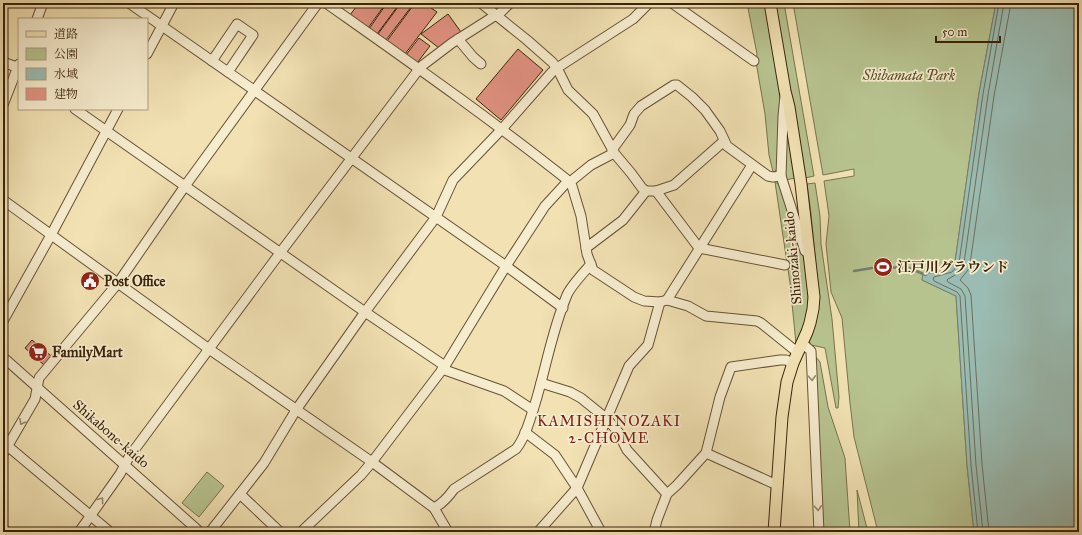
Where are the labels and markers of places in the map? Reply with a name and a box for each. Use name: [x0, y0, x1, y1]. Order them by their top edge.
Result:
sports icon: 江戸川グラウンド: [872, 256, 894, 278]
place label: 江戸川グラウンド: [897, 259, 1009, 276]
public building icon: Post Office: [79, 270, 101, 292]
place label: Post Office: [104, 273, 166, 290]
supermarket icon: FamilyMart: [27, 341, 49, 363]
place label: FamilyMart: [52, 344, 123, 362]

